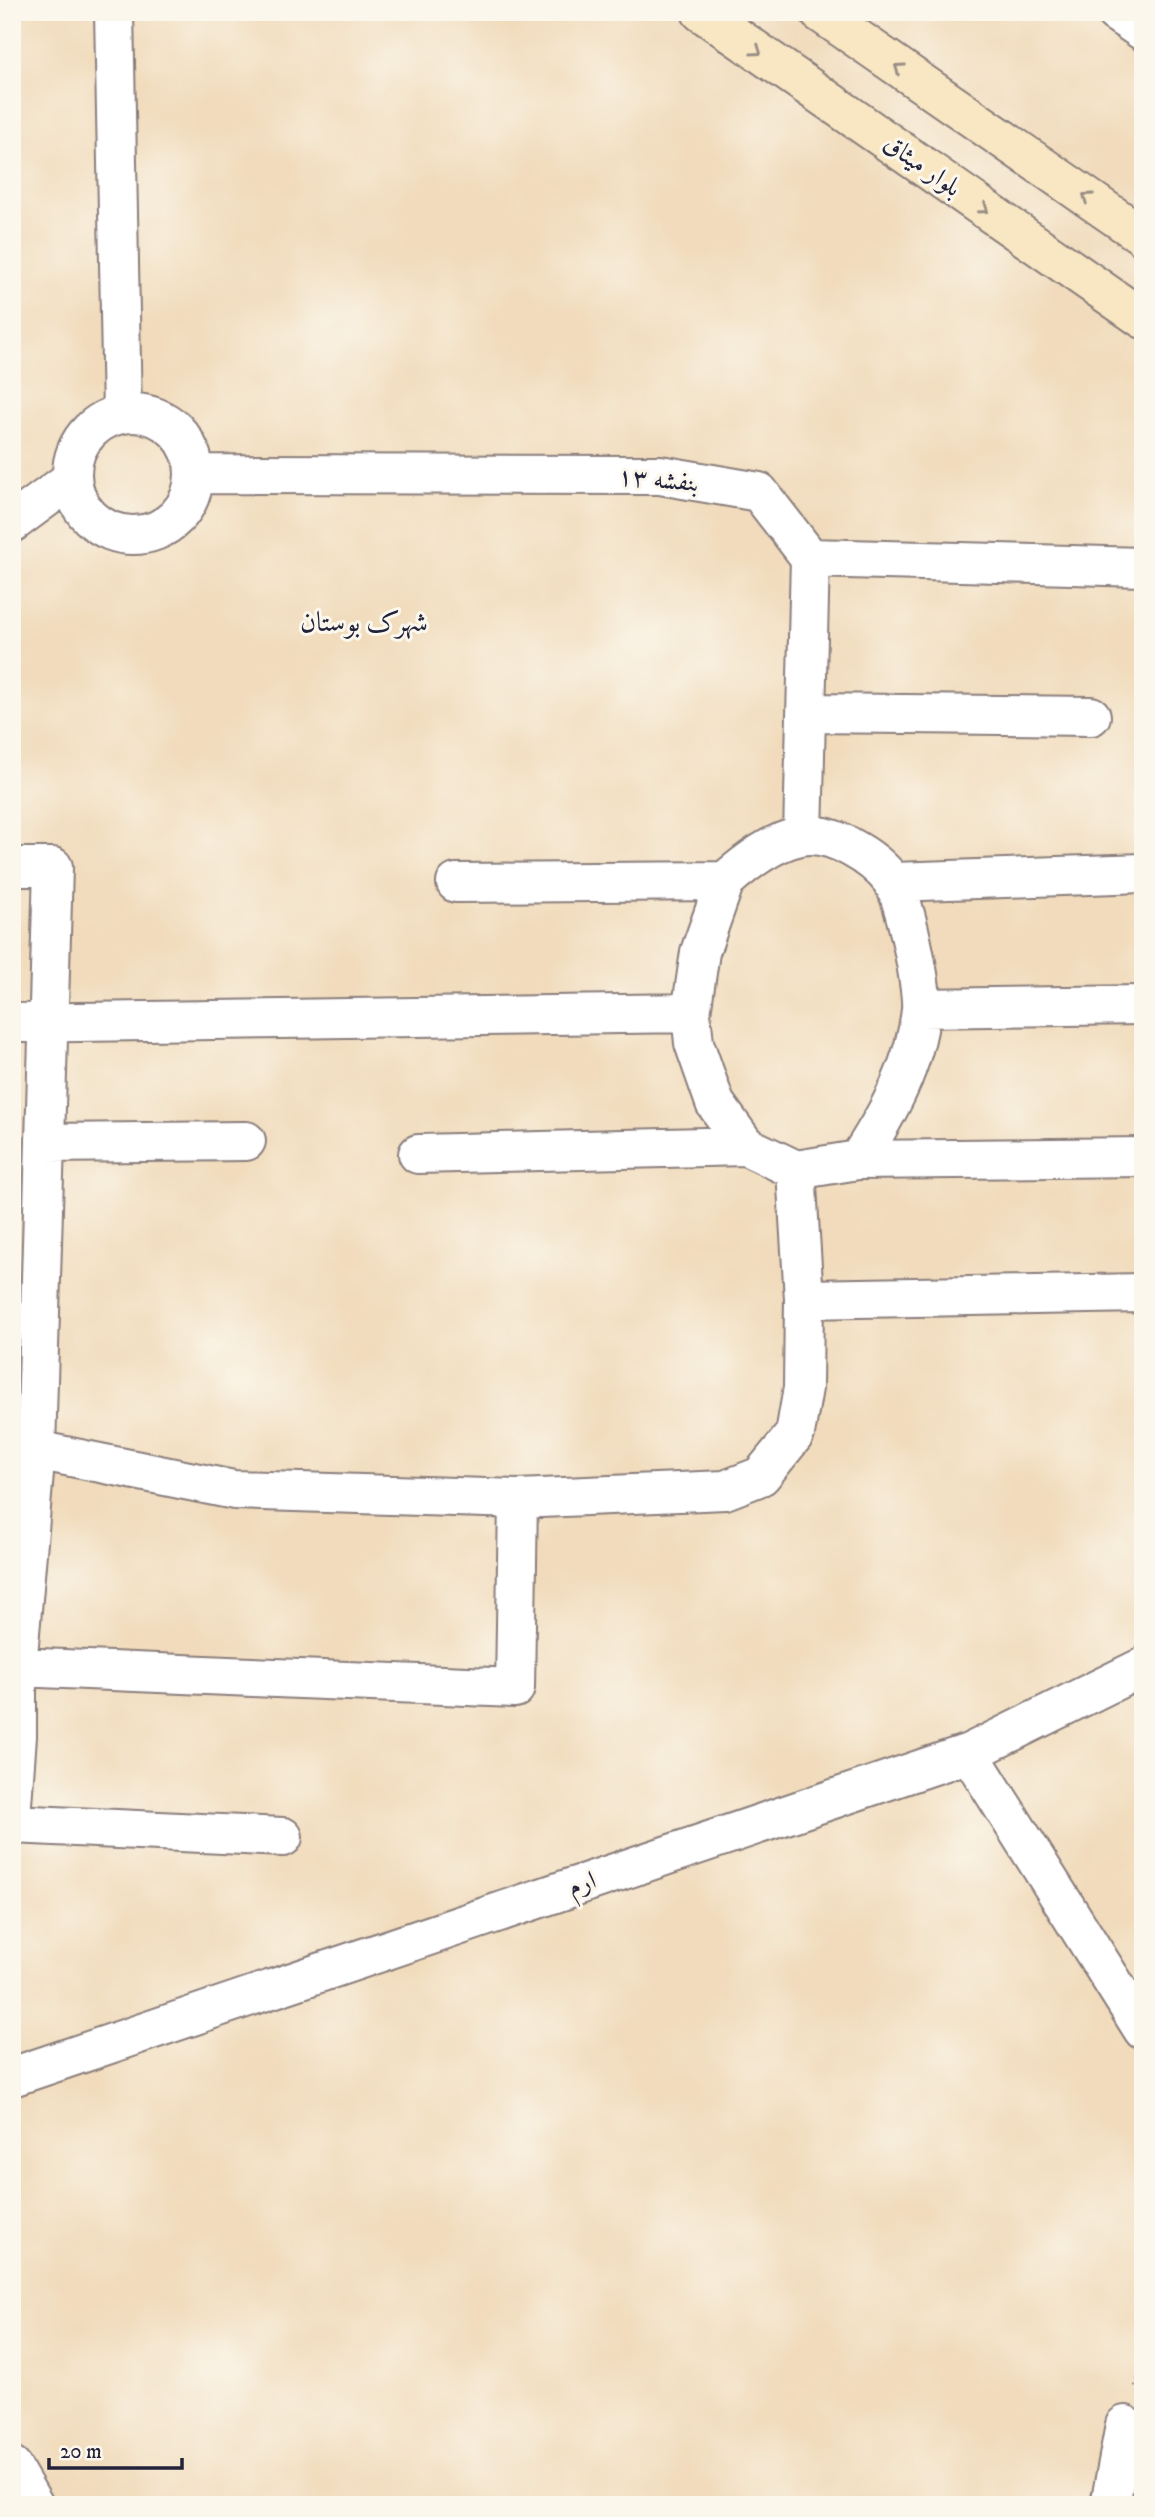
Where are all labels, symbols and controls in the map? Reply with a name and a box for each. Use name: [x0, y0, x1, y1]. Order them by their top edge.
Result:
one-way arrow: [749, 43, 762, 55]
one-way arrow: [894, 64, 907, 76]
street label: بلوار میثاق: [876, 127, 968, 205]
one-way arrow: [1082, 193, 1095, 205]
one-way arrow: [976, 201, 989, 213]
street label: بنفشه ۱۳: [616, 460, 700, 500]
district label: شهرک بوستان: [300, 605, 428, 640]
street label: ارم: [563, 1864, 602, 1909]
scale bar: [49, 2426, 182, 2470]
text: 20 m: [60, 2439, 102, 2465]

